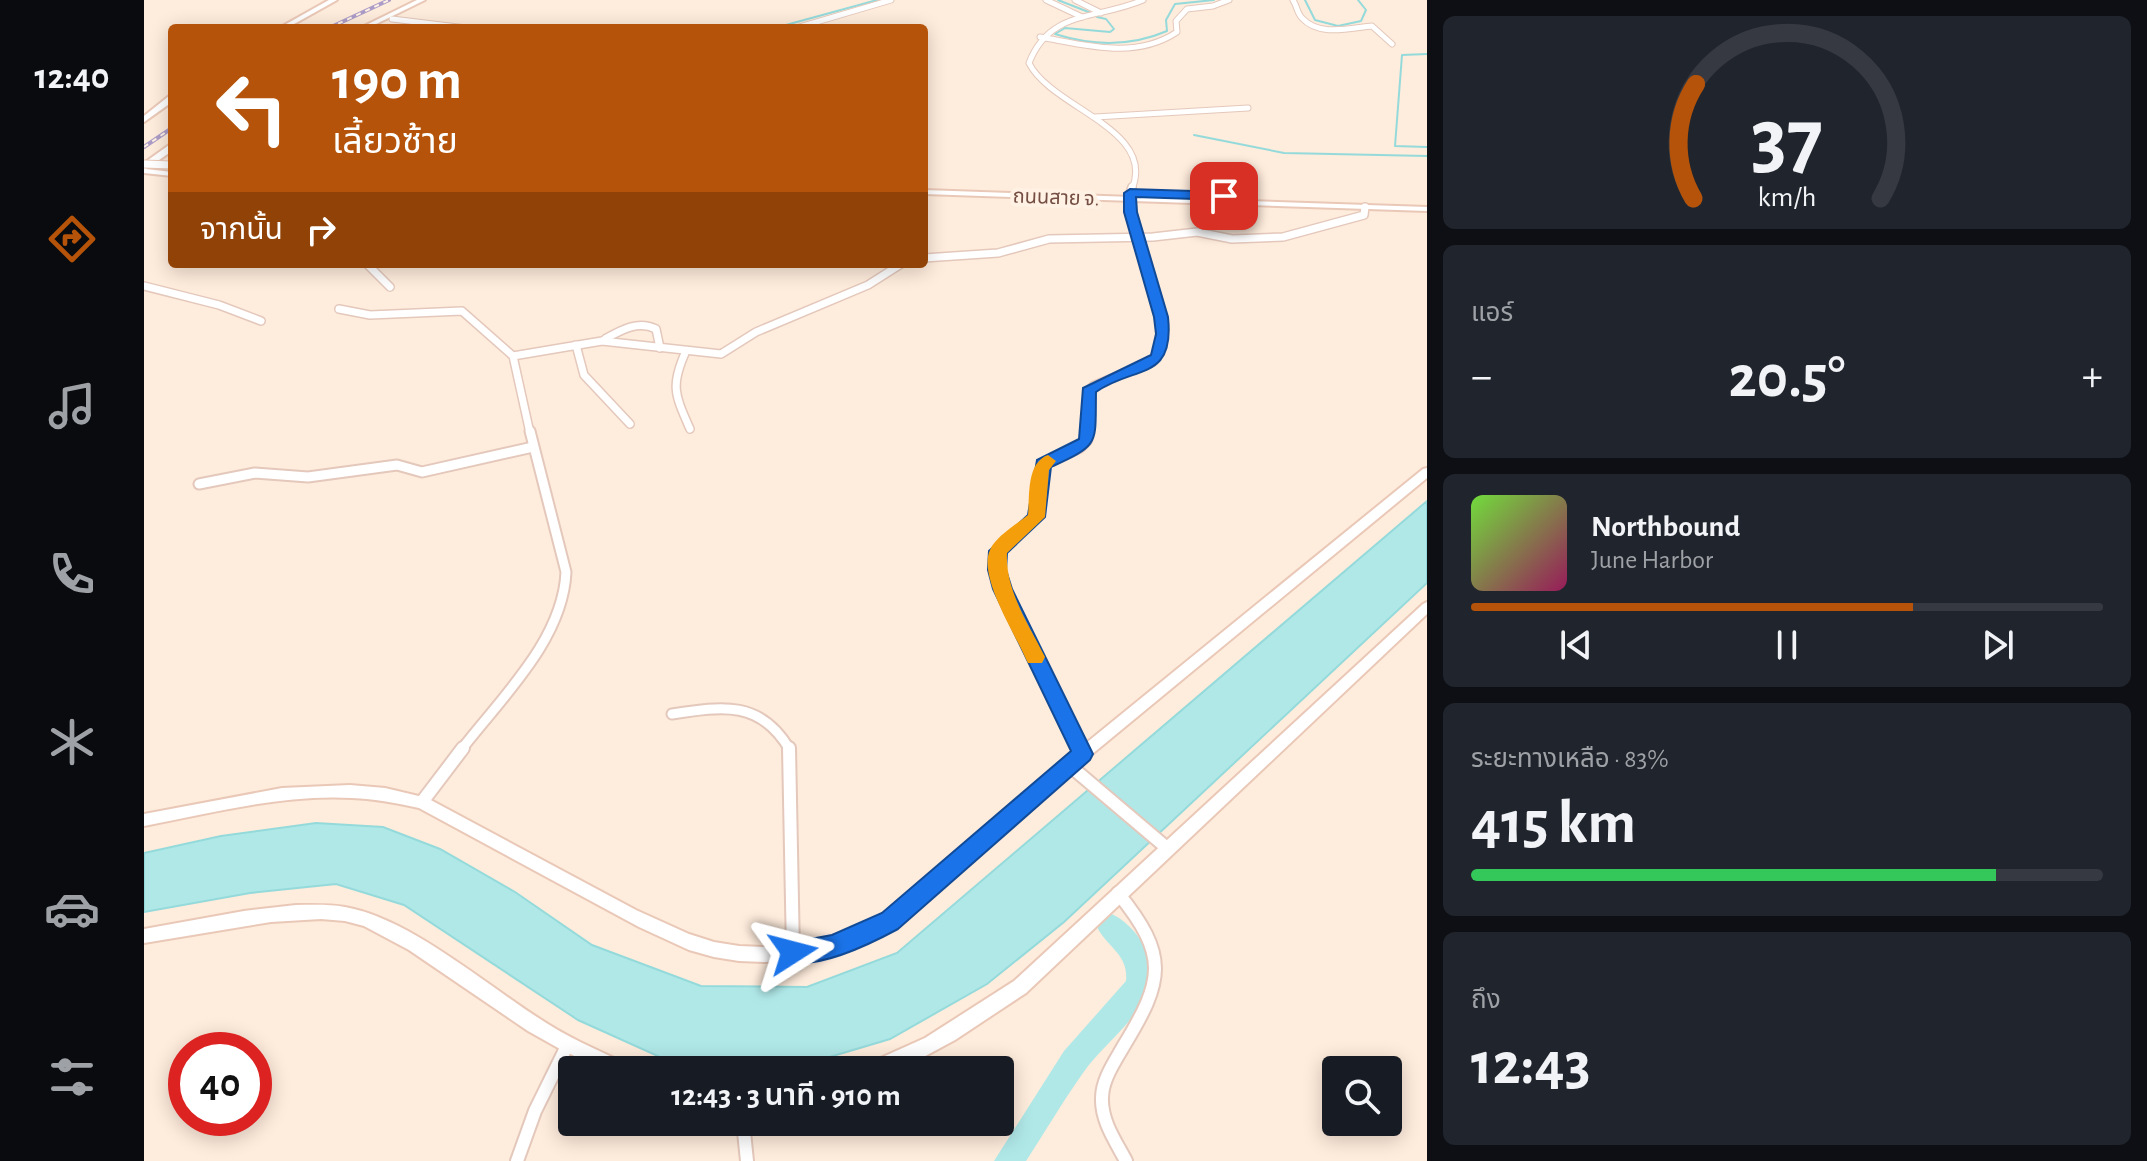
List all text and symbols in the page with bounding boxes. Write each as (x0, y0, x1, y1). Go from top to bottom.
text: 190 m (332, 53, 462, 109)
icon: left (200, 56, 304, 160)
text: 12:40 (34, 59, 110, 95)
text: 37 (1751, 97, 1823, 181)
text: เลี้ยวซ้าย (332, 124, 458, 160)
pin (1190, 162, 1258, 230)
icon: arrive (1202, 174, 1246, 218)
text: km/h (1758, 183, 1816, 212)
street label: ถนนสาย จ. (1012, 186, 1100, 210)
icon: right (299, 208, 343, 252)
icon: directions (44, 211, 100, 267)
text: จากนั้น (200, 215, 283, 245)
text: แอร์ (1471, 300, 1513, 326)
text: 20.5° (1729, 348, 1845, 408)
text: − (1471, 355, 1492, 399)
text: + (2082, 355, 2103, 399)
icon: music (44, 378, 100, 434)
text: Northbound (1591, 512, 1740, 542)
icon: phone (44, 546, 100, 602)
text: June Harbor (1591, 547, 1713, 573)
icon: previous (1554, 623, 1598, 667)
icon: pause (1765, 623, 1809, 667)
icon: next (1976, 623, 2020, 667)
icon: climate (44, 714, 100, 770)
text: ระยะทางเหลือ · 83% (1471, 746, 1669, 772)
text: 415 km (1471, 794, 1636, 854)
icon: car (44, 881, 100, 937)
position arrow (751, 910, 835, 994)
text: ถึง (1471, 987, 1501, 1013)
speed limit sign: 40 (168, 1032, 272, 1136)
text: 12:43 (1471, 1035, 1591, 1095)
icon: filters (44, 1049, 100, 1105)
map controls (1322, 1056, 1402, 1136)
button: search (1322, 1056, 1402, 1136)
text: 12:43 · 3 นาที · 910 m (671, 1081, 901, 1111)

